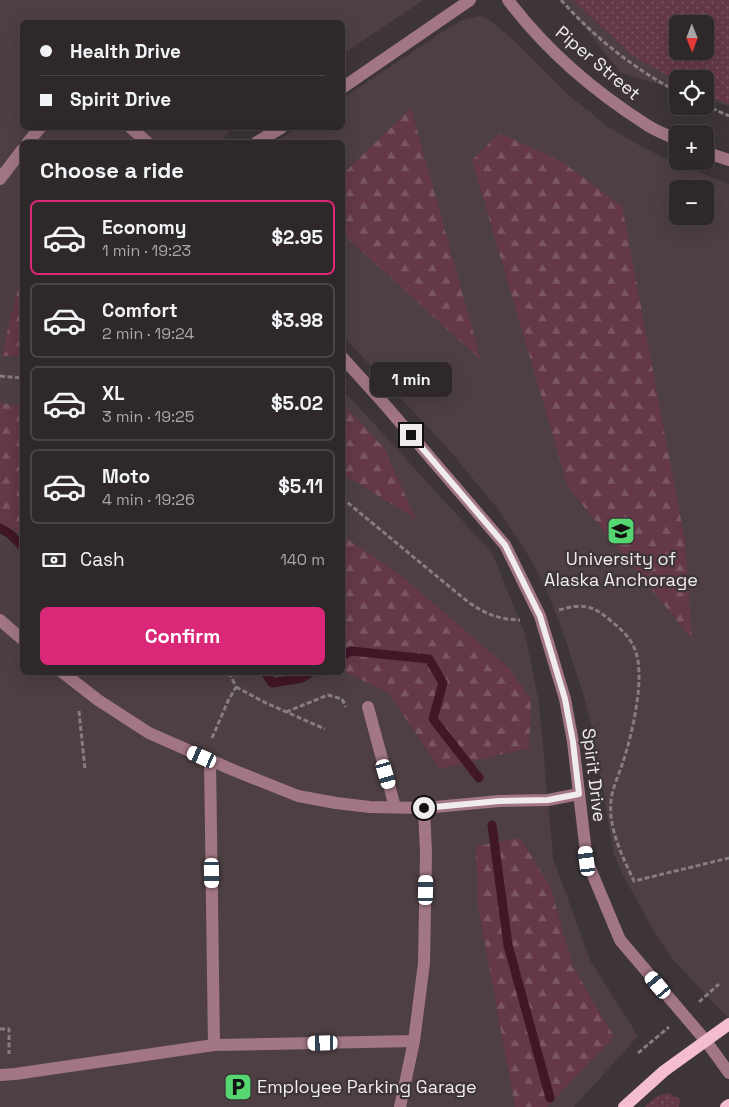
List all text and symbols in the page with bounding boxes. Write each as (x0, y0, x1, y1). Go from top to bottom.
north arrow (669, 15, 714, 60)
map controls (669, 15, 714, 225)
street label: Piper Street (551, 20, 646, 105)
text: Health Drive (70, 39, 181, 64)
button: locate (669, 70, 714, 115)
text: Spirit Drive (70, 87, 171, 112)
button: + (669, 125, 714, 170)
text: Choose a ride (40, 156, 184, 184)
button: − (669, 180, 714, 225)
icon: car (42, 215, 87, 260)
text: Economy (102, 215, 186, 240)
text: $2.95 (271, 225, 323, 250)
text: 1 min · 19:23 (102, 240, 191, 261)
icon: car (42, 298, 87, 343)
text: Comfort (102, 298, 178, 323)
text: $3.98 (271, 308, 323, 333)
text: 2 min · 19:24 (102, 323, 194, 344)
callout: 1 min (370, 362, 452, 398)
text: 1 min (391, 369, 431, 390)
icon: car (42, 381, 87, 426)
text: XL (102, 381, 125, 406)
text: $5.02 (271, 391, 323, 416)
text: 3 min · 19:25 (102, 406, 194, 427)
route end (400, 424, 422, 446)
icon: car (42, 464, 87, 509)
text: Moto (102, 464, 150, 489)
text: $5.11 (278, 474, 323, 499)
text: 4 min · 19:26 (102, 489, 195, 510)
school or university icon: University of Alaska Anchorage (606, 516, 636, 546)
icon: cash (40, 546, 68, 574)
text: Cash (80, 547, 125, 572)
place label: University of Alaska Anchorage (544, 547, 698, 591)
text: 140 m (280, 549, 325, 570)
button: Confirm (40, 607, 325, 665)
street label: Spirit Drive (577, 727, 612, 823)
car (185, 744, 218, 770)
car (374, 758, 397, 790)
route start (413, 797, 435, 819)
car (577, 845, 596, 877)
car (204, 858, 219, 888)
car (418, 875, 433, 905)
car (642, 969, 673, 1001)
car (307, 1035, 338, 1051)
parking icon: Employee Parking Garage (223, 1072, 253, 1102)
place label: Employee Parking Garage (257, 1075, 477, 1098)

